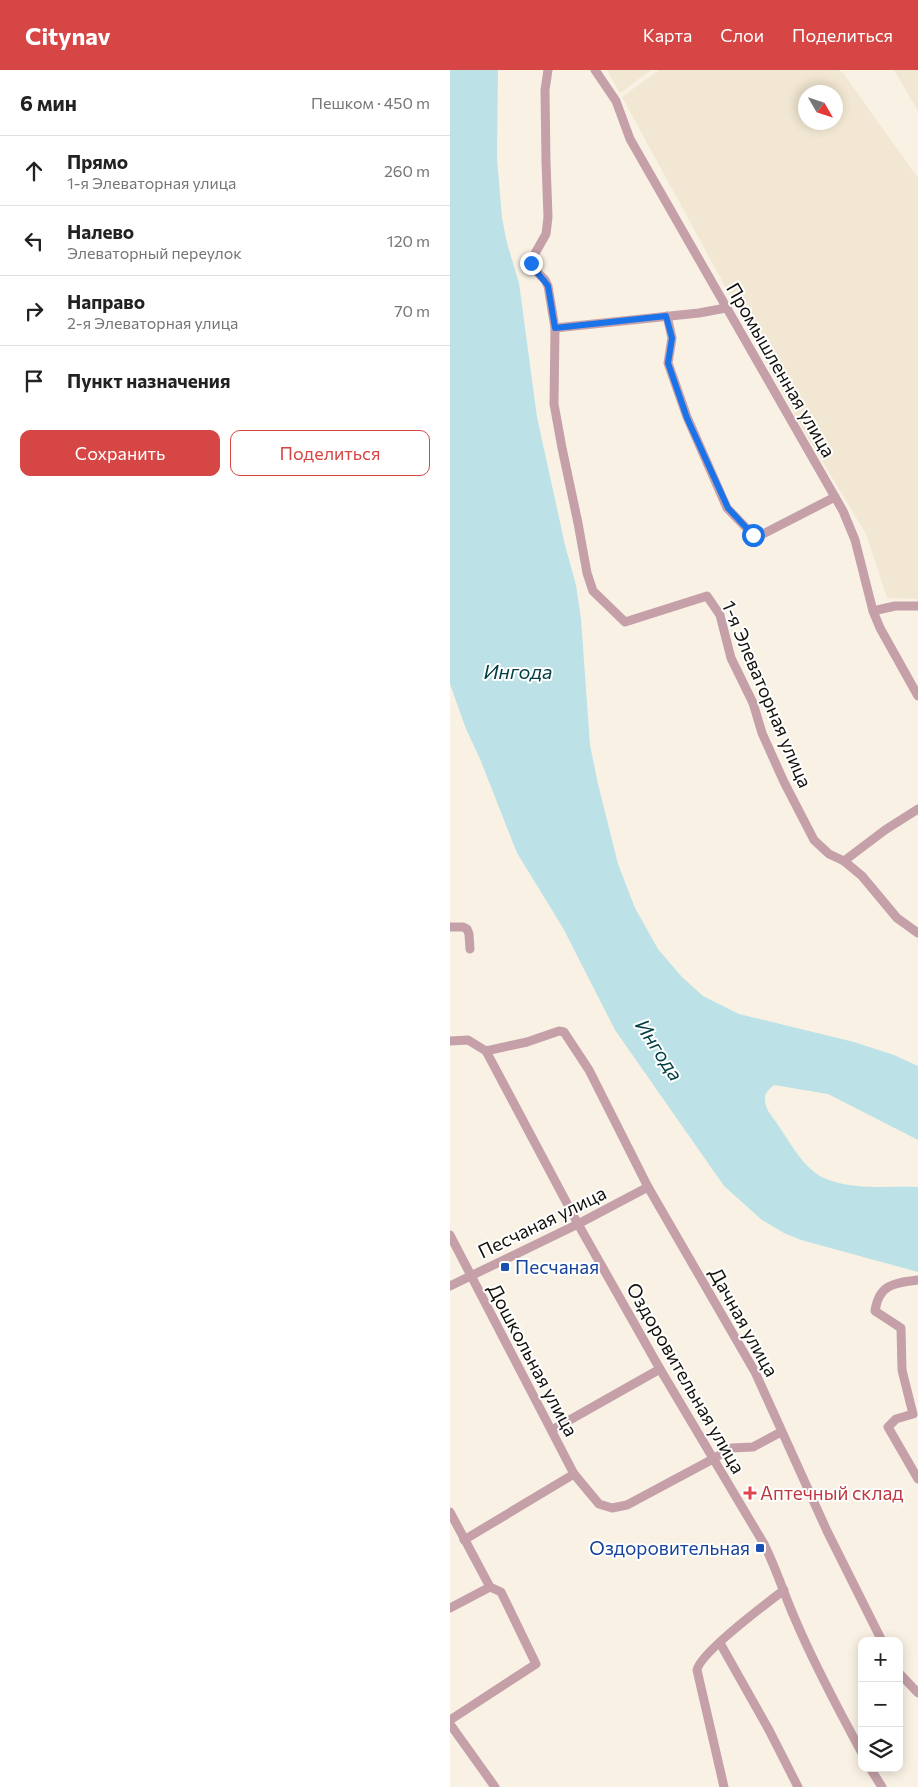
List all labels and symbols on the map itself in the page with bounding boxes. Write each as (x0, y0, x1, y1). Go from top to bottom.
north arrow (798, 85, 843, 130)
route end (520, 252, 543, 275)
street label: Промышленная улица (722, 278, 841, 461)
route start (742, 524, 765, 547)
street label: 1-я Элеваторная улица (718, 597, 817, 791)
water label: Ингода (484, 659, 552, 683)
water label: Ингода (631, 1014, 689, 1085)
street label: Песчаная улица (474, 1181, 610, 1263)
place label: Песчаная (515, 1255, 599, 1278)
marker: Песчаная (499, 1261, 511, 1273)
street label: Дачная улица (705, 1263, 784, 1380)
street label: Оздоровительная улица (622, 1278, 751, 1477)
street label: Дошкольная улица (483, 1279, 583, 1440)
place label: Аптечный склад (760, 1481, 903, 1504)
marker: Аптечный склад (744, 1487, 756, 1499)
place label: Оздоровительная (589, 1536, 750, 1559)
marker: Оздоровительная (754, 1542, 766, 1554)

